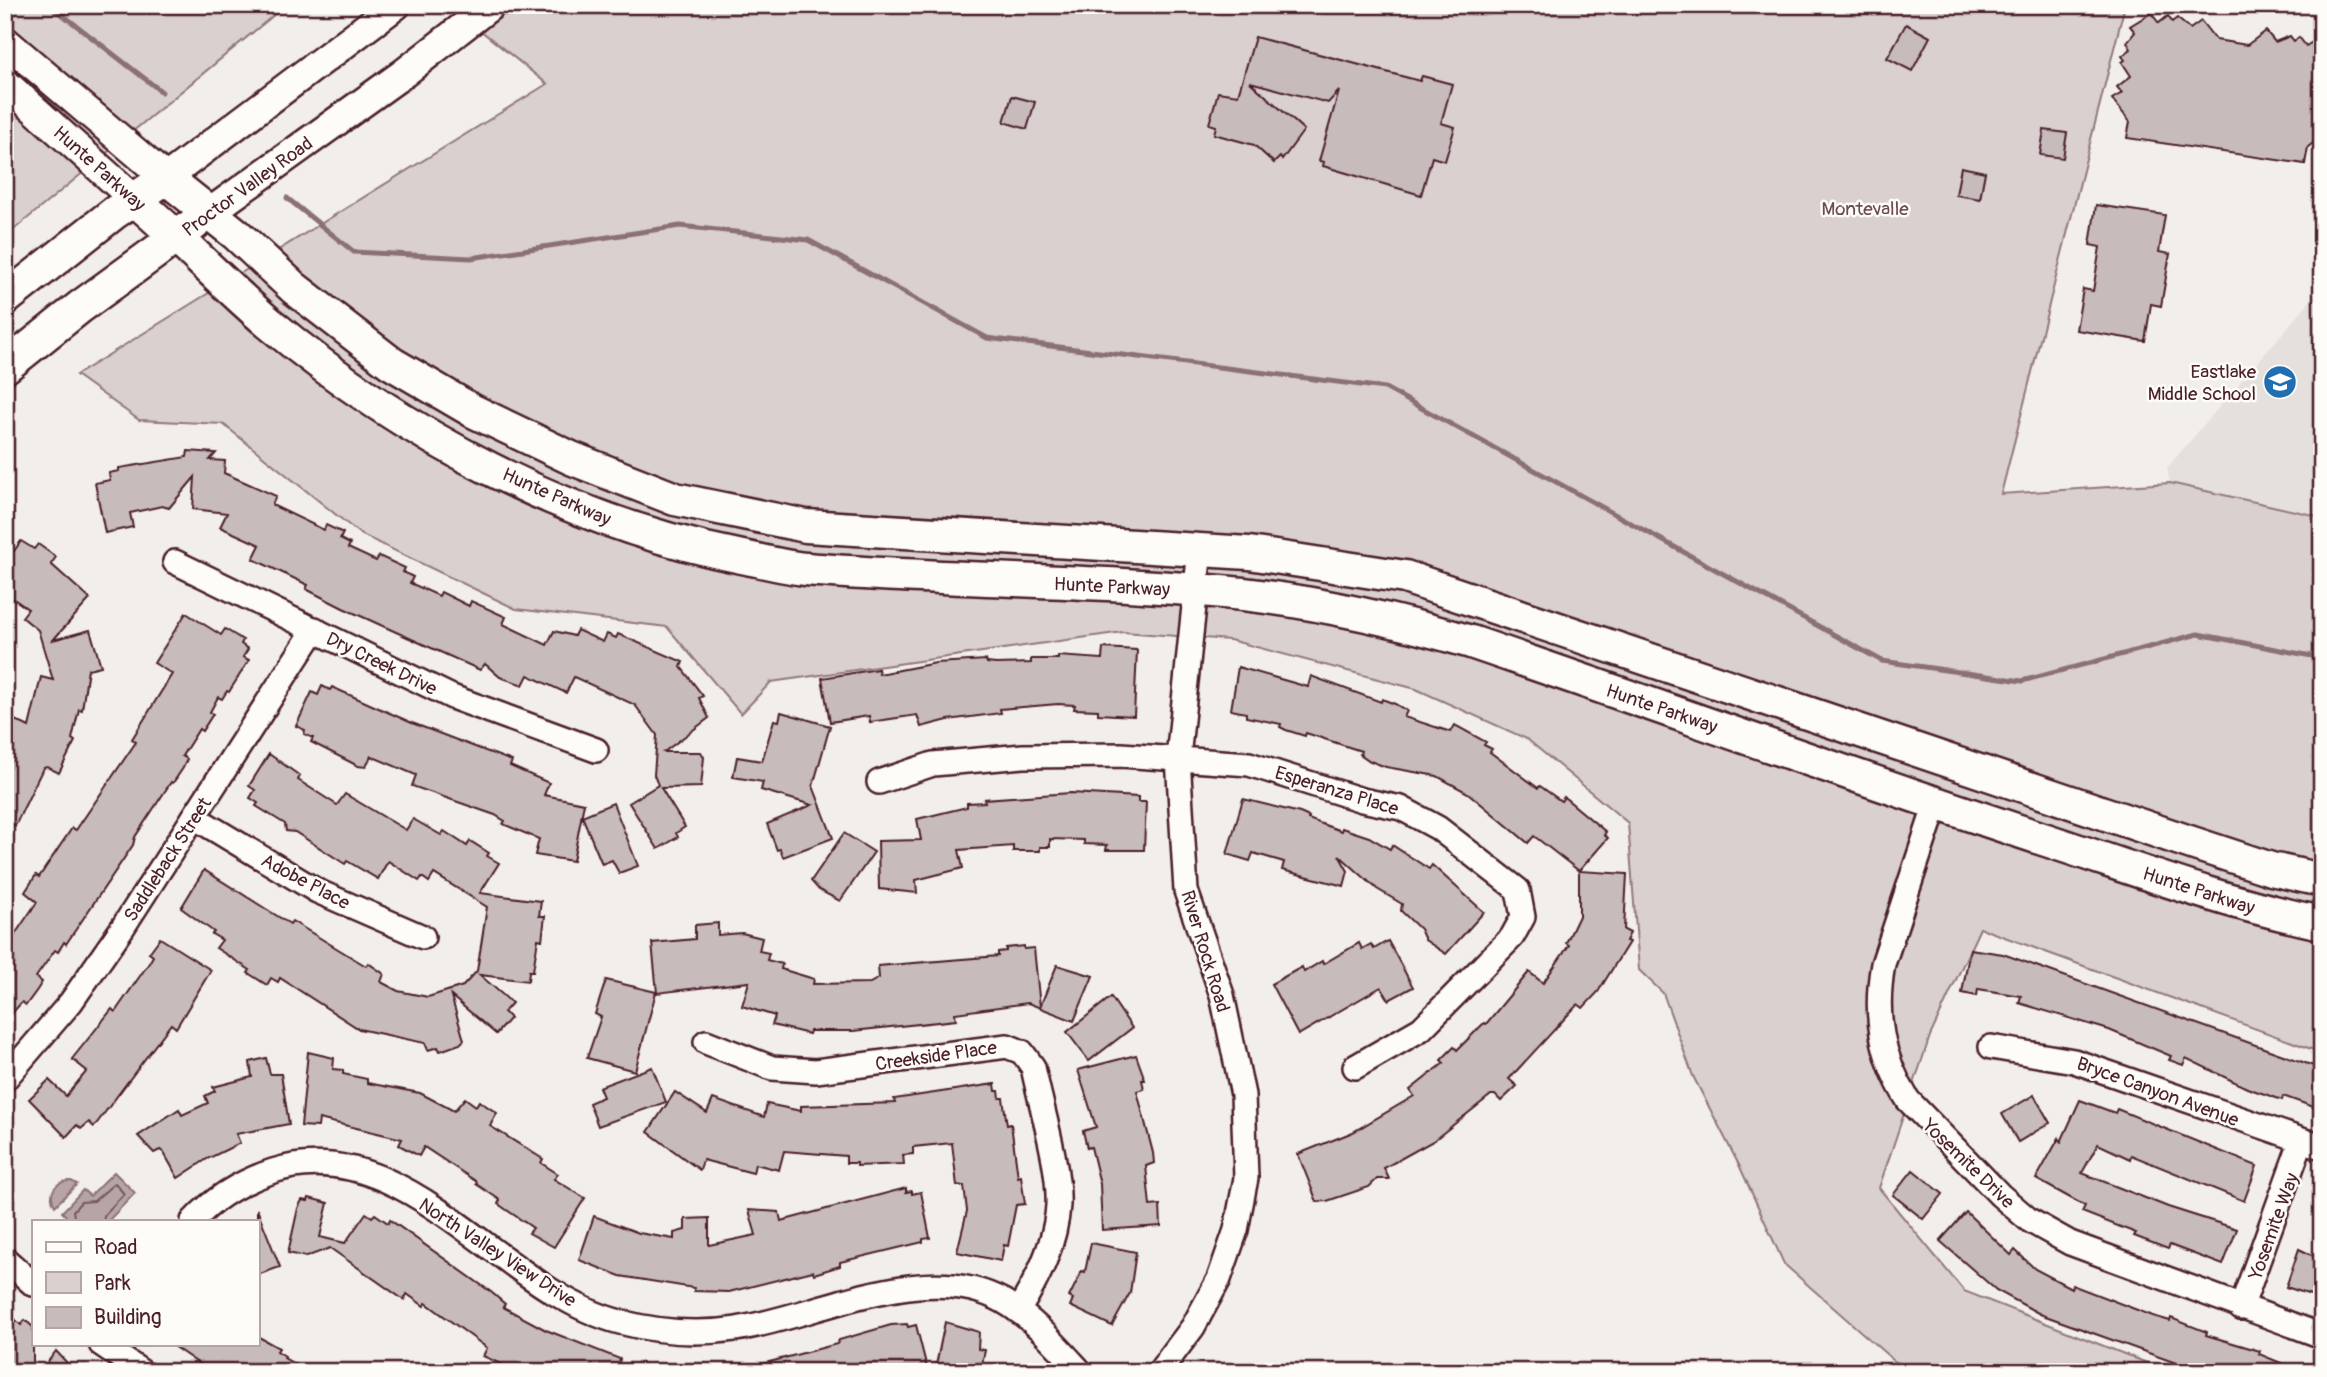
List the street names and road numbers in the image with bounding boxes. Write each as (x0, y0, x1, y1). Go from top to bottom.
street label: Hunte Parkway (48, 121, 151, 217)
street label: Proctor Valley Road (178, 131, 317, 242)
street label: Hunte Parkway (499, 462, 615, 532)
street label: Hunte Parkway (1053, 572, 1171, 602)
street label: Dry Creek Drive (322, 627, 441, 701)
street label: Hunte Parkway (1603, 679, 1721, 739)
street label: Esperanza Place (1272, 761, 1402, 821)
street label: Saddleback Street (119, 792, 217, 926)
street label: Adobe Place (257, 848, 355, 916)
street label: Hunte Parkway (2140, 862, 2258, 920)
street label: River Rock Road (1175, 888, 1235, 1015)
street label: Creekside Place (874, 1035, 999, 1076)
street label: Bryce Canyon Avenue (2073, 1051, 2242, 1133)
street label: Yosemite Drive (1916, 1113, 2020, 1214)
street label: Yosemite Way (2243, 1170, 2304, 1284)
street label: North Valley View Drive (414, 1193, 581, 1313)

